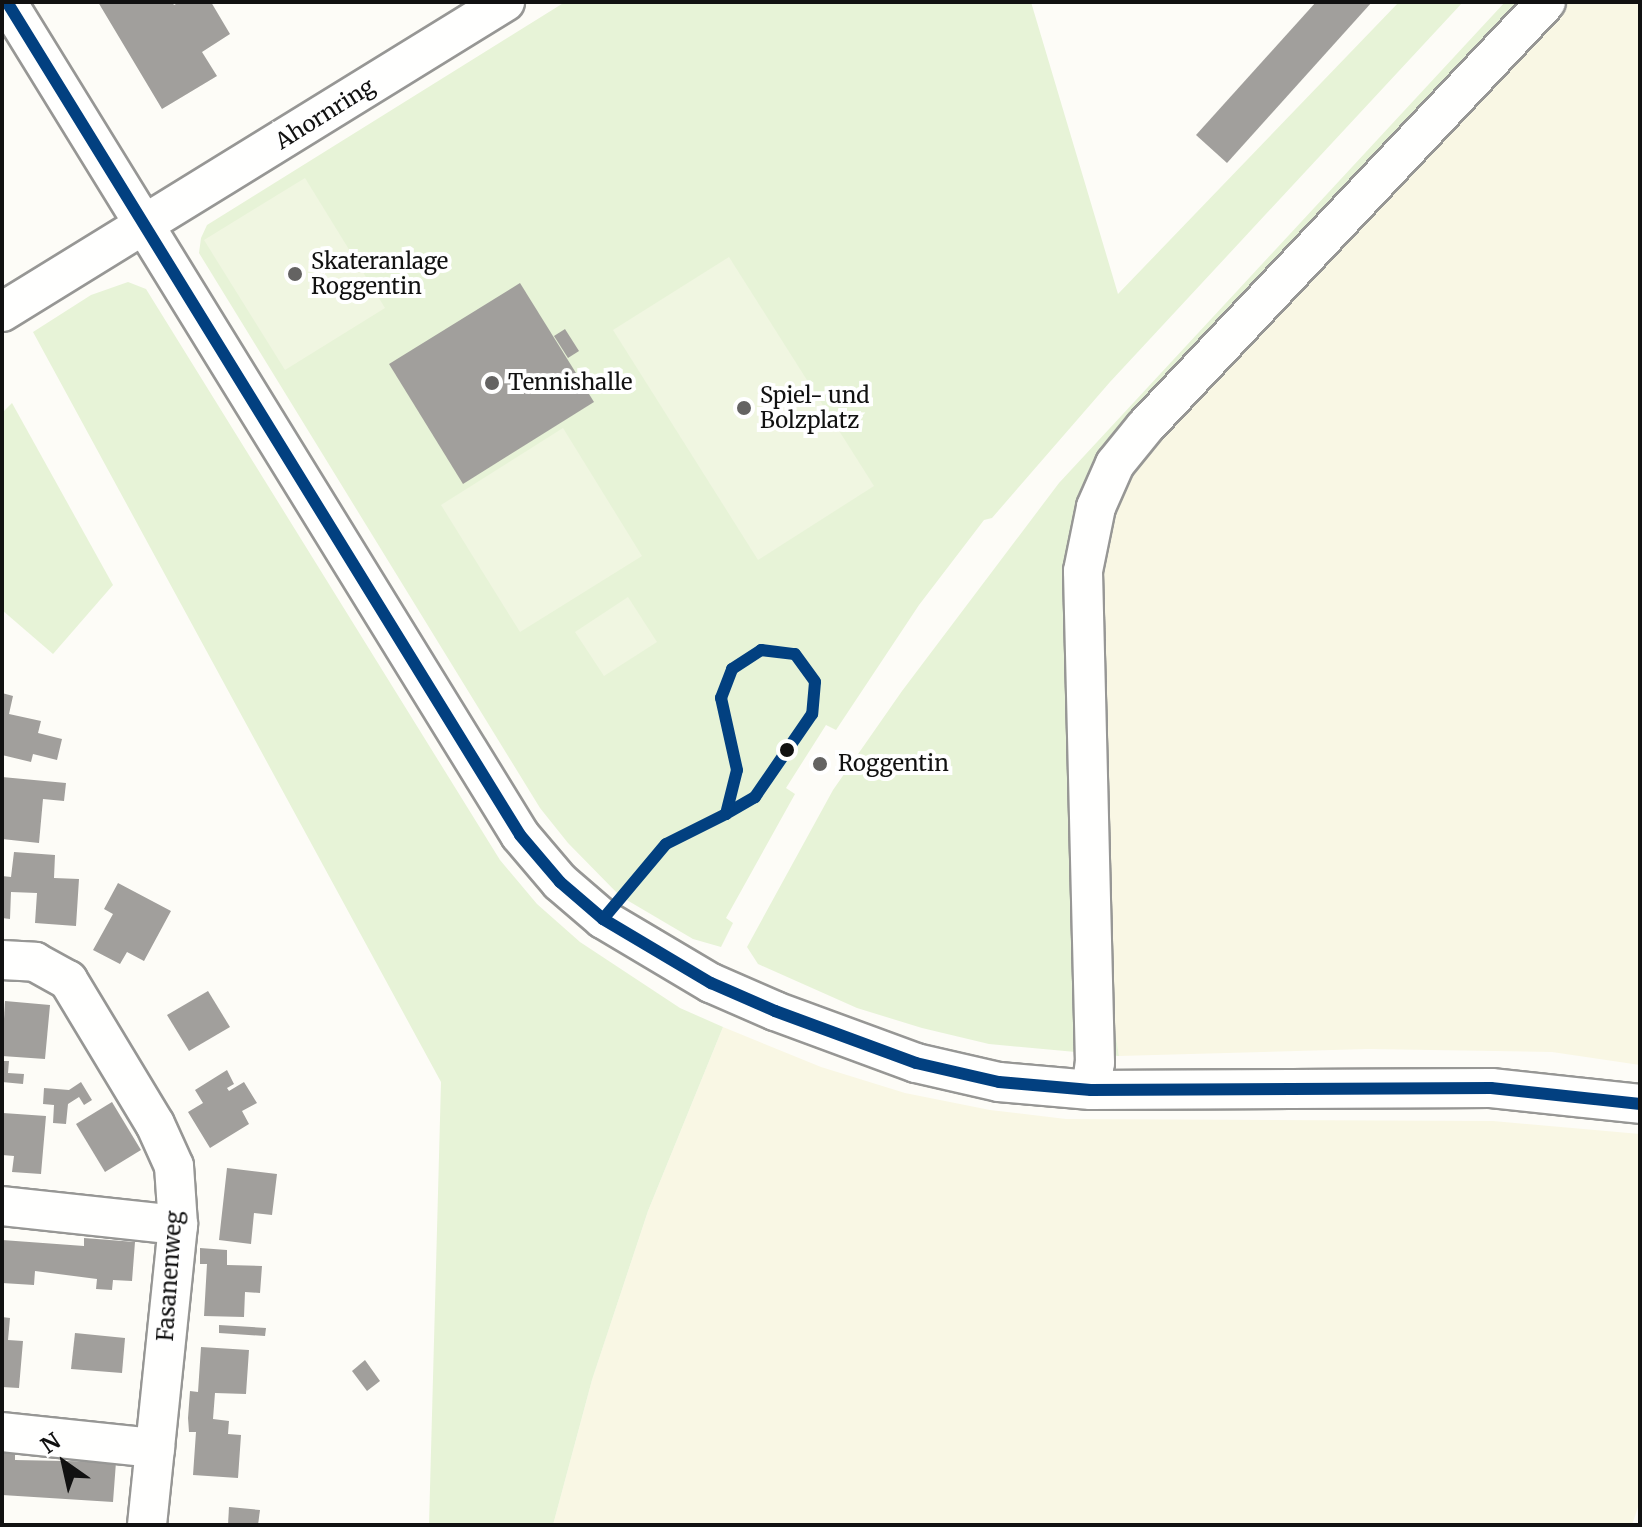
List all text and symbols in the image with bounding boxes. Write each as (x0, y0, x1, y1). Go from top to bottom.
street label: Ahornring (271, 73, 379, 155)
place label: Skateranlage Roggentin (311, 248, 448, 300)
marker: Skateranlage Roggentin (286, 265, 304, 283)
place label: Tennishalle (508, 370, 632, 396)
marker: Tennishalle (483, 374, 501, 392)
place label: Spiel- und Bolzplatz (760, 382, 870, 434)
marker: Spiel- und Bolzplatz (735, 399, 753, 417)
unlabelled marker (779, 742, 795, 758)
place label: Roggentin (838, 751, 949, 777)
marker: Roggentin (809, 753, 831, 775)
street label: Fasanenweg (152, 1210, 188, 1342)
north arrow (24, 1423, 104, 1503)
text: N (36, 1427, 66, 1460)

